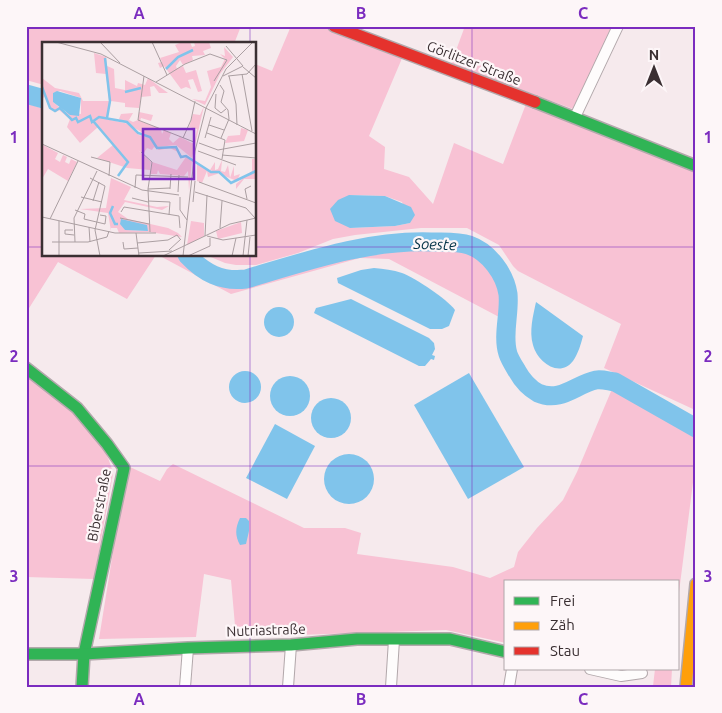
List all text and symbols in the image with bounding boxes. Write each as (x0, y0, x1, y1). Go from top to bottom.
text: A (133, 4, 145, 22)
text: B (356, 4, 366, 22)
text: C (578, 4, 588, 22)
street label: Görlitzer Straße (425, 38, 523, 88)
inset map (42, 42, 256, 256)
north arrow (630, 42, 680, 92)
text: N (649, 47, 659, 63)
text: 1 (9, 128, 19, 146)
text: 1 (703, 128, 713, 146)
water label: Soeste (412, 235, 457, 253)
text: 2 (9, 347, 19, 365)
text: 2 (703, 347, 713, 365)
street label: Biberstraße (84, 467, 114, 543)
text: 3 (9, 567, 19, 585)
text: 3 (703, 567, 713, 585)
legend (504, 580, 680, 670)
text: Frei (550, 592, 575, 609)
text: Zäh (550, 616, 575, 633)
street label: Nutriastraße (226, 621, 306, 639)
text: Stau (550, 642, 580, 659)
text: A (133, 690, 145, 708)
text: B (356, 690, 366, 708)
text: C (578, 690, 588, 708)

